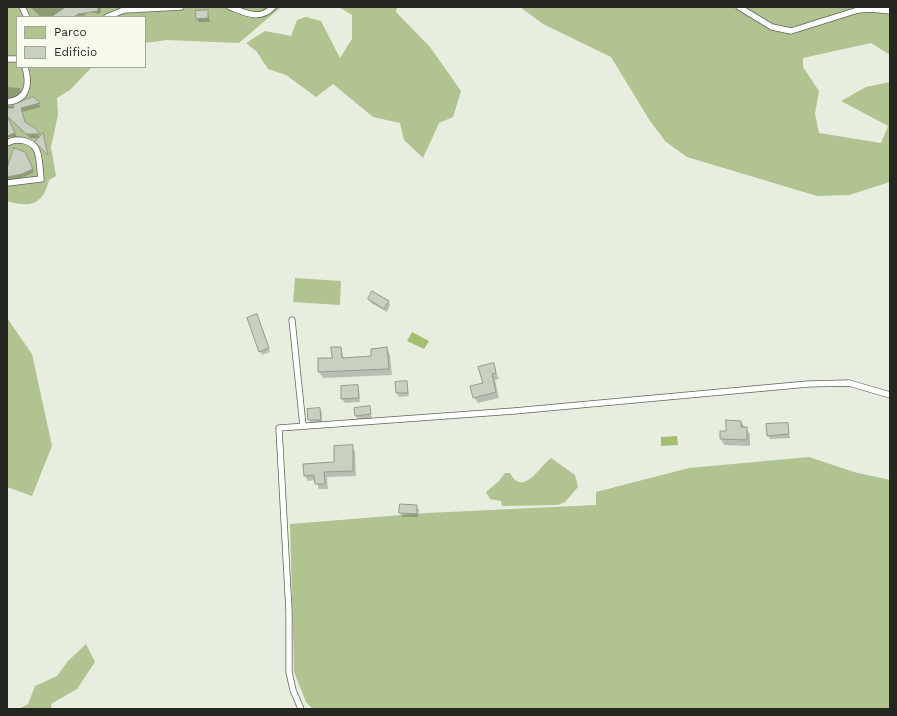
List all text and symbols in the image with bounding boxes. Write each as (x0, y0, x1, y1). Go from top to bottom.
legend (16, 16, 146, 68)
text: Parco (54, 25, 87, 39)
text: Edificio (54, 45, 97, 59)

